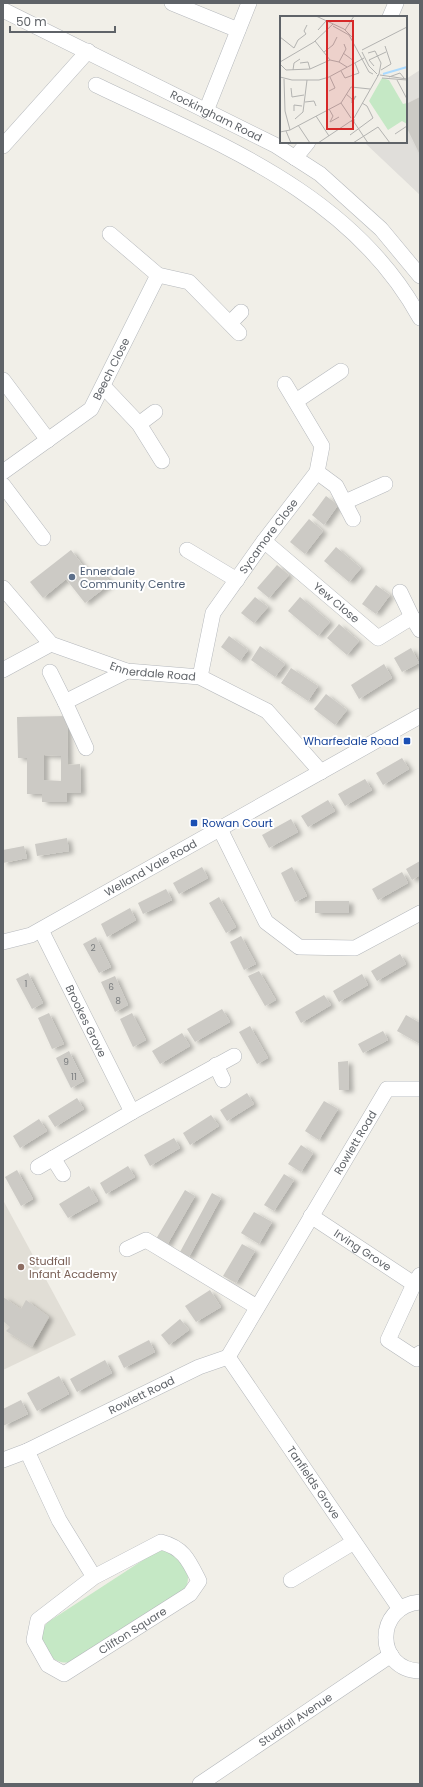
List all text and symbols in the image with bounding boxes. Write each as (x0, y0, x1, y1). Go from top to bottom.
scale bar (10, 8, 115, 34)
text: 50 m (16, 13, 47, 30)
inset map (280, 16, 407, 143)
street label: Rockingham Road (168, 86, 265, 145)
street label: Beech Close (89, 335, 133, 403)
street label: Sycamore Close (235, 495, 302, 577)
place label: Ennerdale Community Centre (80, 563, 186, 592)
marker: Ennerdale Community Centre (67, 572, 77, 582)
street label: Yew Close (310, 578, 363, 627)
street label: Ennerdale Road (108, 658, 196, 685)
place label: Wharfedale Road (303, 733, 399, 749)
marker: Wharfedale Road (402, 736, 412, 746)
place label: Rowan Court (202, 815, 273, 831)
marker: Rowan Court (189, 818, 199, 828)
street label: Welland Vale Road (101, 835, 200, 900)
house number: 2 (90, 942, 96, 954)
house number: 1 (25, 978, 28, 990)
house number: 6 (108, 981, 114, 993)
street label: Brookes Grove (62, 982, 111, 1060)
house number: 8 (115, 995, 121, 1007)
house number: 9 (63, 1056, 69, 1068)
house number: 11 (71, 1071, 77, 1083)
street label: Rowlett Road (330, 1108, 380, 1178)
street label: Irving Grove (331, 1225, 395, 1275)
place label: Studfall Infant Academy (29, 1253, 118, 1282)
marker: Studfall Infant Academy (16, 1262, 26, 1272)
street label: Rowlett Road (106, 1372, 177, 1418)
street label: Tanfields Grove (283, 1443, 344, 1522)
street label: Clifton Square (95, 1603, 170, 1658)
street label: Studfall Avenue (255, 1689, 335, 1750)

